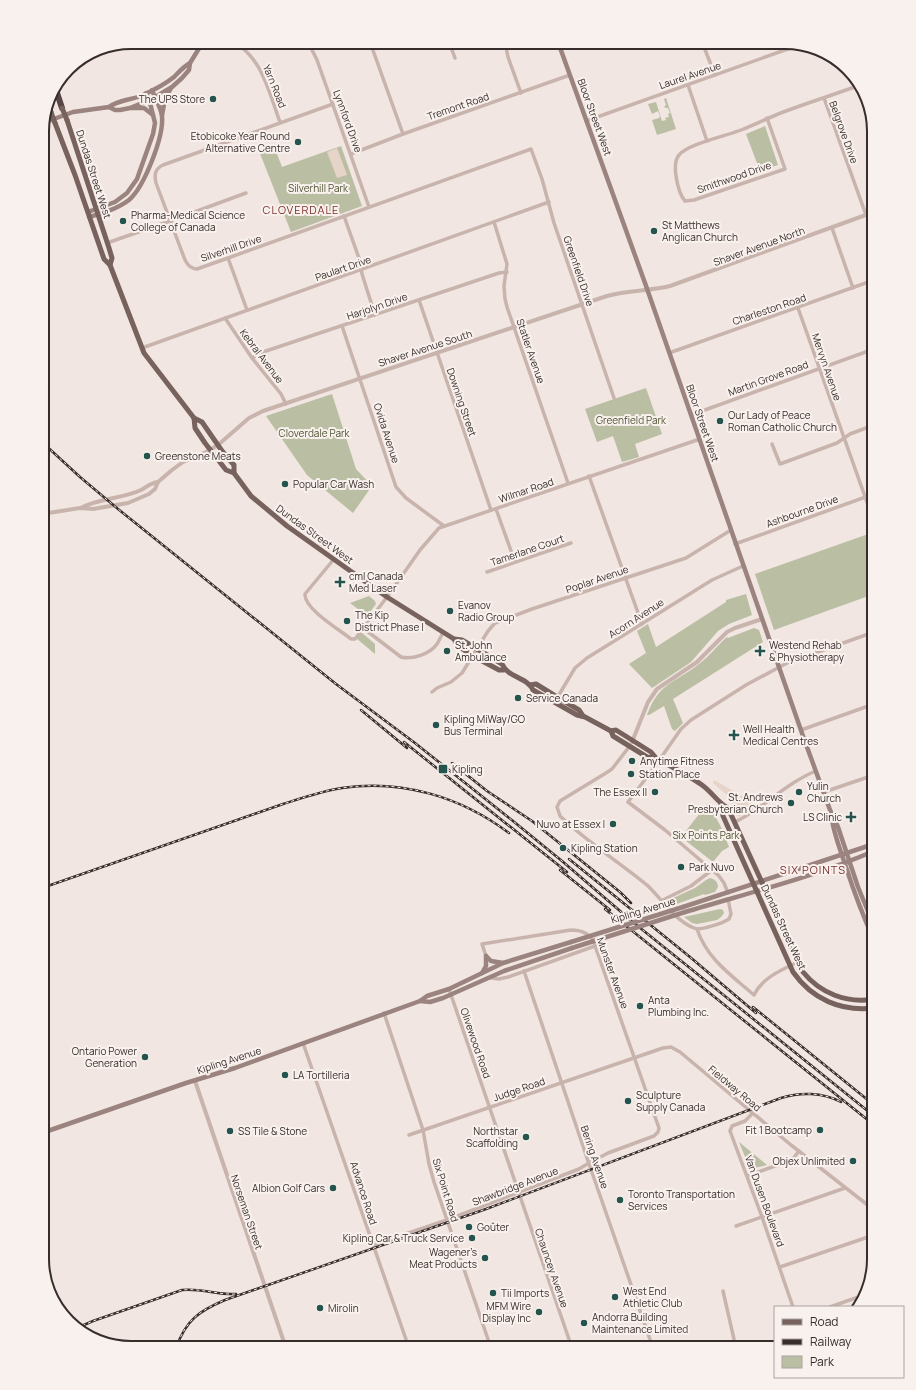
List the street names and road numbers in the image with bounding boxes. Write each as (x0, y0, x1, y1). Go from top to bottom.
street label: Laurel Avenue (657, 58, 723, 92)
street label: Yarn Road (260, 62, 290, 110)
street label: Bloor Street West (575, 76, 615, 158)
street label: Lynnford Drive (330, 88, 366, 154)
street label: Tremont Road (425, 89, 491, 123)
street label: Belgrove Drive (826, 99, 862, 165)
street label: Dundas Street West (73, 128, 115, 220)
street label: Smithwood Drive (695, 158, 773, 196)
street label: Shaver Avenue North (711, 223, 807, 269)
street label: Silverhill Drive (199, 231, 263, 265)
street label: Greenfield Drive (560, 234, 598, 308)
street label: Paulart Drive (313, 252, 373, 284)
street label: Harjolyn Drive (345, 289, 409, 323)
street label: Charleston Road (730, 290, 808, 328)
street label: Statler Avenue (513, 317, 549, 385)
street label: Kebral Avenue (237, 326, 287, 386)
street label: Shaver Avenue South (376, 326, 474, 370)
street label: Mervyn Avenue (809, 331, 845, 403)
street label: Martin Grove Road (726, 357, 810, 399)
street label: Downing Street (444, 366, 480, 438)
street label: Bloor Street West (683, 382, 723, 464)
street label: Ovida Avenue (371, 401, 403, 465)
street label: Wilmar Road (497, 474, 555, 506)
street label: Ashbourne Drive (764, 491, 840, 531)
street label: Dundas Street West (273, 501, 357, 567)
street label: Tamerlane Court (488, 531, 566, 569)
street label: Poplar Avenue (564, 562, 630, 596)
street label: Acorn Avenue (606, 595, 667, 641)
street label: Dundas Street West (758, 882, 810, 972)
street label: Kipling Avenue (609, 893, 677, 926)
street label: Munster Avenue (594, 935, 632, 1011)
street label: Olivewood Road (457, 1006, 495, 1080)
street label: Kipling Avenue (195, 1043, 263, 1077)
street label: Fieldway Road (706, 1062, 764, 1114)
street label: Judge Road (491, 1074, 547, 1104)
street label: Bering Avenue (578, 1124, 612, 1191)
street label: Van Dusen Boulevard (742, 1153, 788, 1249)
street label: Six Point Road (430, 1157, 462, 1224)
street label: Advance Road (347, 1160, 381, 1226)
street label: Shawbridge Avenue (470, 1163, 560, 1209)
street label: Norseman Street (228, 1173, 266, 1251)
street label: Chauncey Avenue (532, 1226, 572, 1310)

